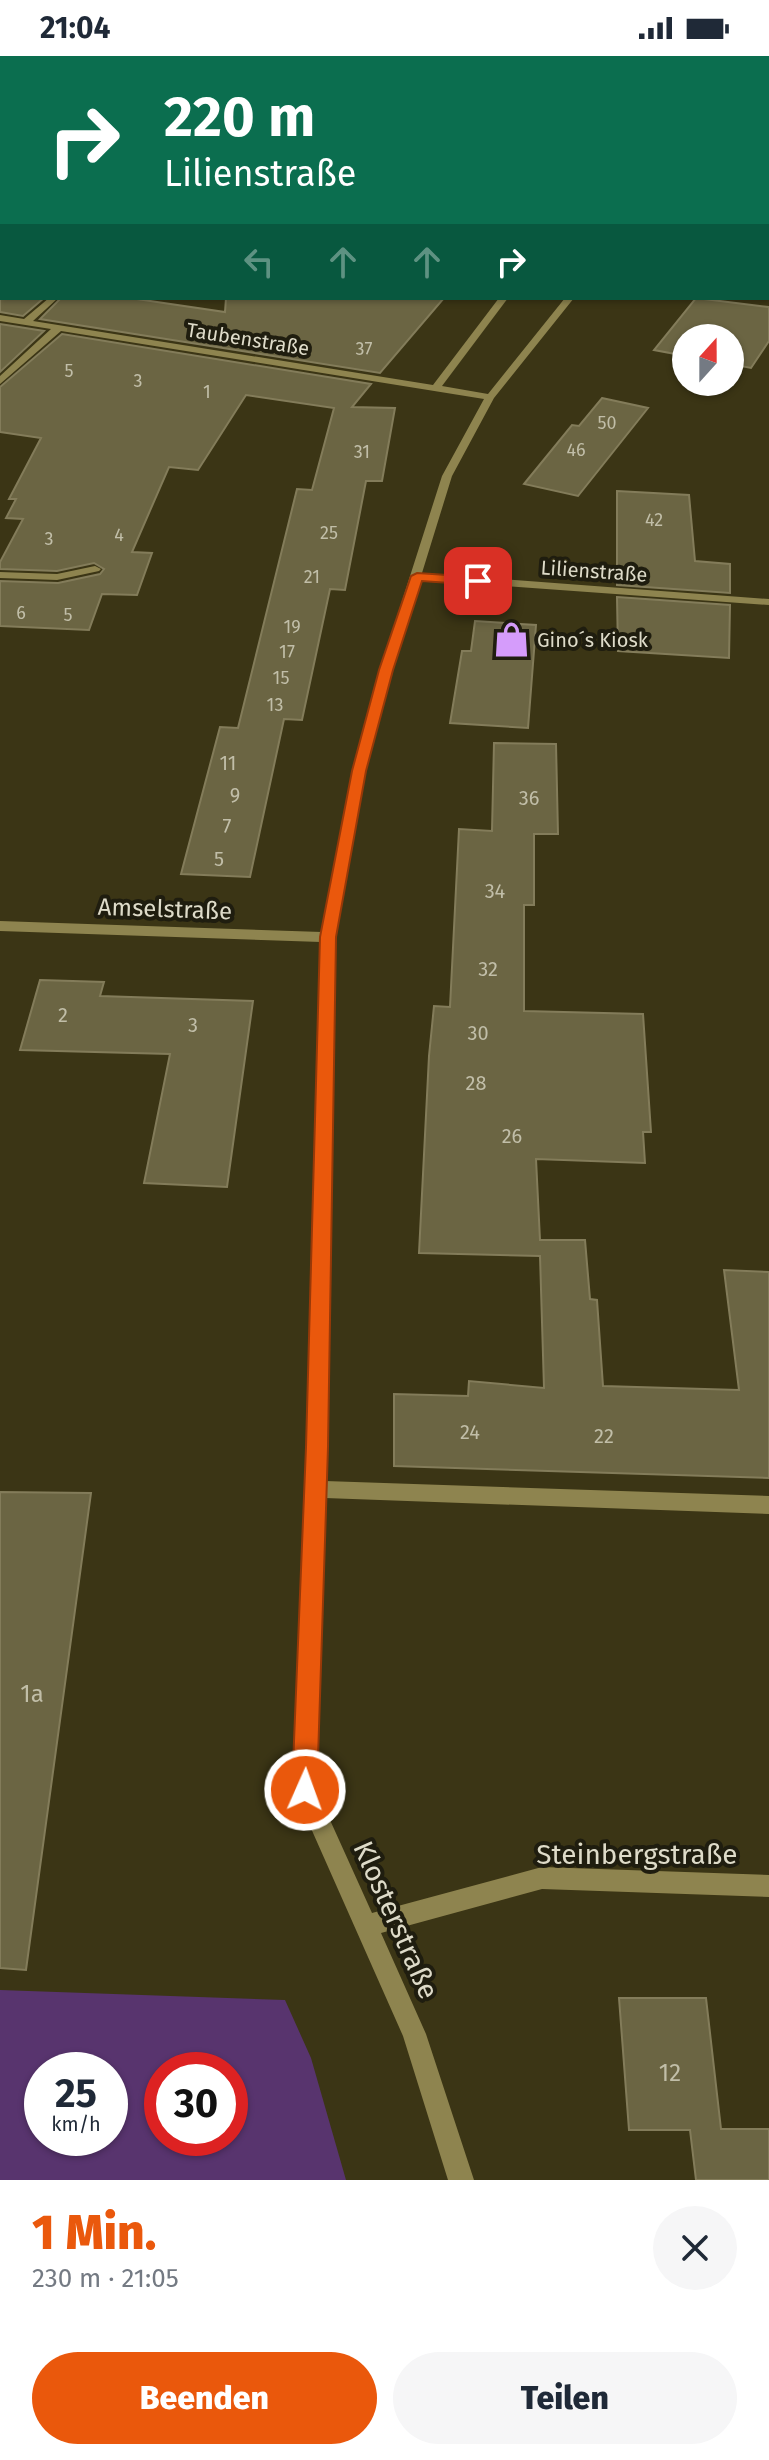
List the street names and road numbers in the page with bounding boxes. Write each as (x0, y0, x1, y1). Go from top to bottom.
street label: Taubenstraße (185, 317, 311, 361)
street label: Lilienstraße (540, 555, 648, 587)
street label: Amselstraße (97, 893, 233, 925)
street label: Klosterstraße (346, 1836, 446, 2004)
street label: Steinbergstraße (536, 1838, 738, 1871)

